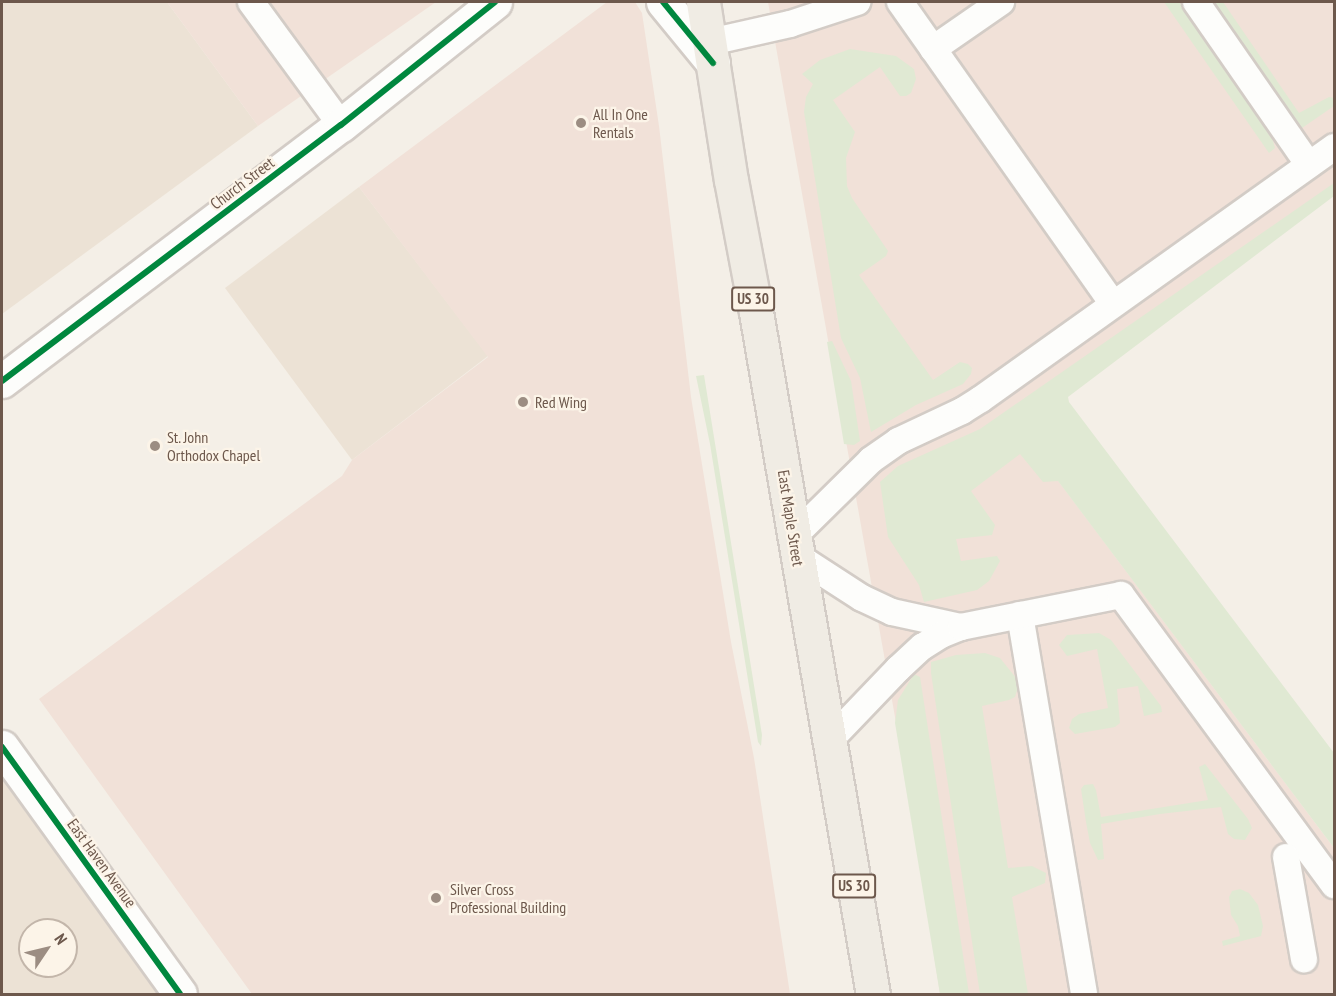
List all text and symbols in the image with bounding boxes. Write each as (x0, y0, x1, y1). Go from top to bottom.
place label: All In One Rentals (593, 104, 648, 142)
marker: All In One Rentals (574, 116, 588, 130)
street label: Church Street (206, 153, 278, 213)
road number: US 30 (730, 287, 776, 311)
place label: Red Wing (535, 392, 587, 412)
marker: Red Wing (516, 395, 530, 409)
place label: St. John Orthodox Chapel (167, 427, 260, 465)
marker: St. John Orthodox Chapel (148, 439, 162, 453)
street label: East Maple Street (774, 469, 808, 567)
street label: East Haven Avenue (63, 815, 141, 911)
road number: US 30 (832, 874, 876, 898)
place label: Silver Cross Professional Building (450, 879, 566, 917)
marker: Silver Cross Professional Building (427, 889, 445, 907)
north arrow (18, 918, 78, 978)
text: N (50, 930, 72, 948)

